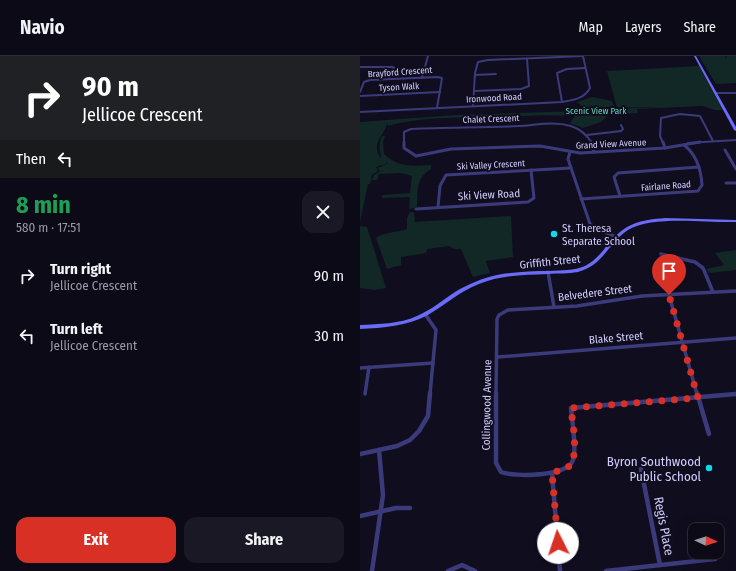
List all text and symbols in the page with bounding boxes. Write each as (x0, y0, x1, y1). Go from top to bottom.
text: Navio (20, 16, 65, 39)
text: Map (579, 19, 603, 36)
text: Layers (625, 19, 661, 36)
text: Share (683, 19, 716, 36)
street label: Brayford Crescent (367, 65, 433, 79)
text: 90 m (82, 70, 139, 103)
icon: right (16, 72, 68, 124)
street label: Tyson Walk (378, 81, 420, 93)
street label: Ironwood Road (466, 92, 522, 104)
text: Jellicoe Crescent (82, 104, 203, 126)
park label: Scenic View Park (566, 106, 627, 116)
street label: Chalet Crescent (462, 113, 520, 125)
street label: Grand View Avenue (576, 137, 647, 151)
icon: left (54, 148, 76, 170)
text: Then (16, 150, 46, 168)
street label: Ski Valley Crescent (457, 158, 525, 172)
street label: Fairlane Road (641, 179, 691, 193)
street label: Ski View Road (458, 187, 520, 203)
text: 8 min (16, 191, 71, 219)
button: close (302, 191, 344, 233)
text: 580 m · 17:51 (16, 220, 81, 235)
place label: St. Theresa Separate School (562, 222, 635, 248)
marker: St. Theresa Separate School (549, 229, 559, 239)
street label: Griffith Street (519, 252, 581, 272)
pin (652, 254, 686, 295)
text: Turn right (50, 260, 111, 278)
icon: arrive (658, 260, 680, 282)
icon: right (16, 265, 38, 287)
text: 90 m (314, 267, 344, 285)
text: Jellicoe Crescent (50, 278, 137, 293)
street label: Belvedere Street (557, 282, 633, 304)
text: Turn left (50, 320, 103, 338)
icon: left (16, 325, 38, 347)
text: 30 m (314, 327, 344, 345)
street label: Blake Street (588, 329, 644, 347)
text: Jellicoe Crescent (50, 338, 137, 353)
street label: Collingwood Avenue (480, 359, 494, 451)
place label: Byron Southwood Public School (607, 454, 702, 484)
marker: Byron Southwood Public School (704, 463, 714, 473)
street label: Regis Place (651, 495, 677, 557)
button: Exit (16, 517, 176, 563)
button: Share (184, 517, 344, 563)
position arrow (537, 522, 579, 564)
north arrow (688, 523, 724, 559)
map controls (688, 523, 724, 559)

